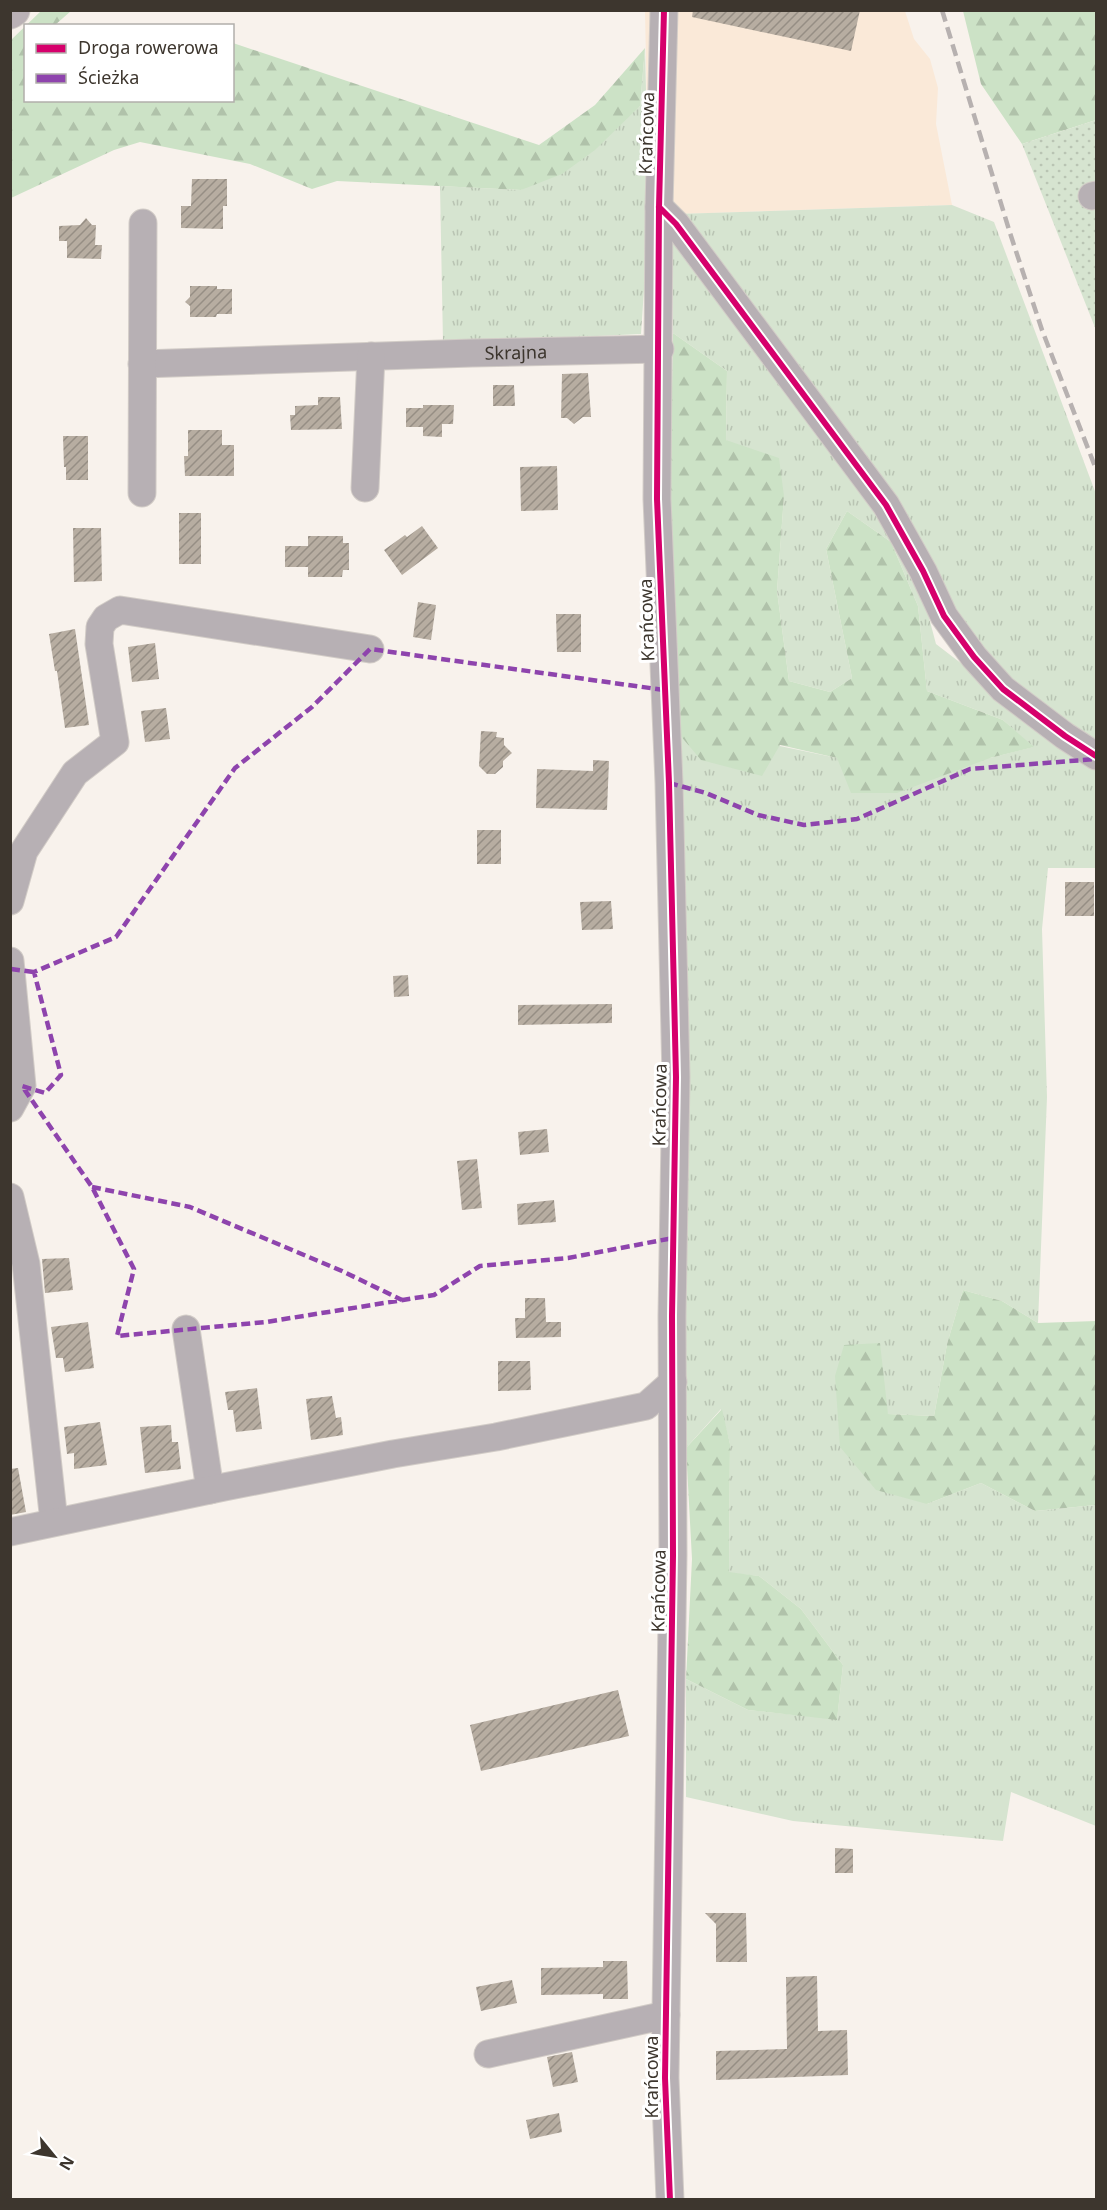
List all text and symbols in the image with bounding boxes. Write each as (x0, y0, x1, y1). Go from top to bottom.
legend (24, 24, 234, 102)
text: Droga rowerowa (78, 35, 219, 59)
text: Ścieżka (78, 65, 139, 89)
street label: Krańcowa (633, 91, 659, 175)
street label: Skrajna (484, 339, 547, 365)
street label: Krańcowa (633, 578, 659, 662)
street label: Krańcowa (646, 1063, 672, 1147)
street label: Krańcowa (645, 1549, 671, 1633)
street label: Krańcowa (639, 2036, 663, 2118)
north arrow (24, 2126, 84, 2186)
text: N (54, 2152, 80, 2175)

